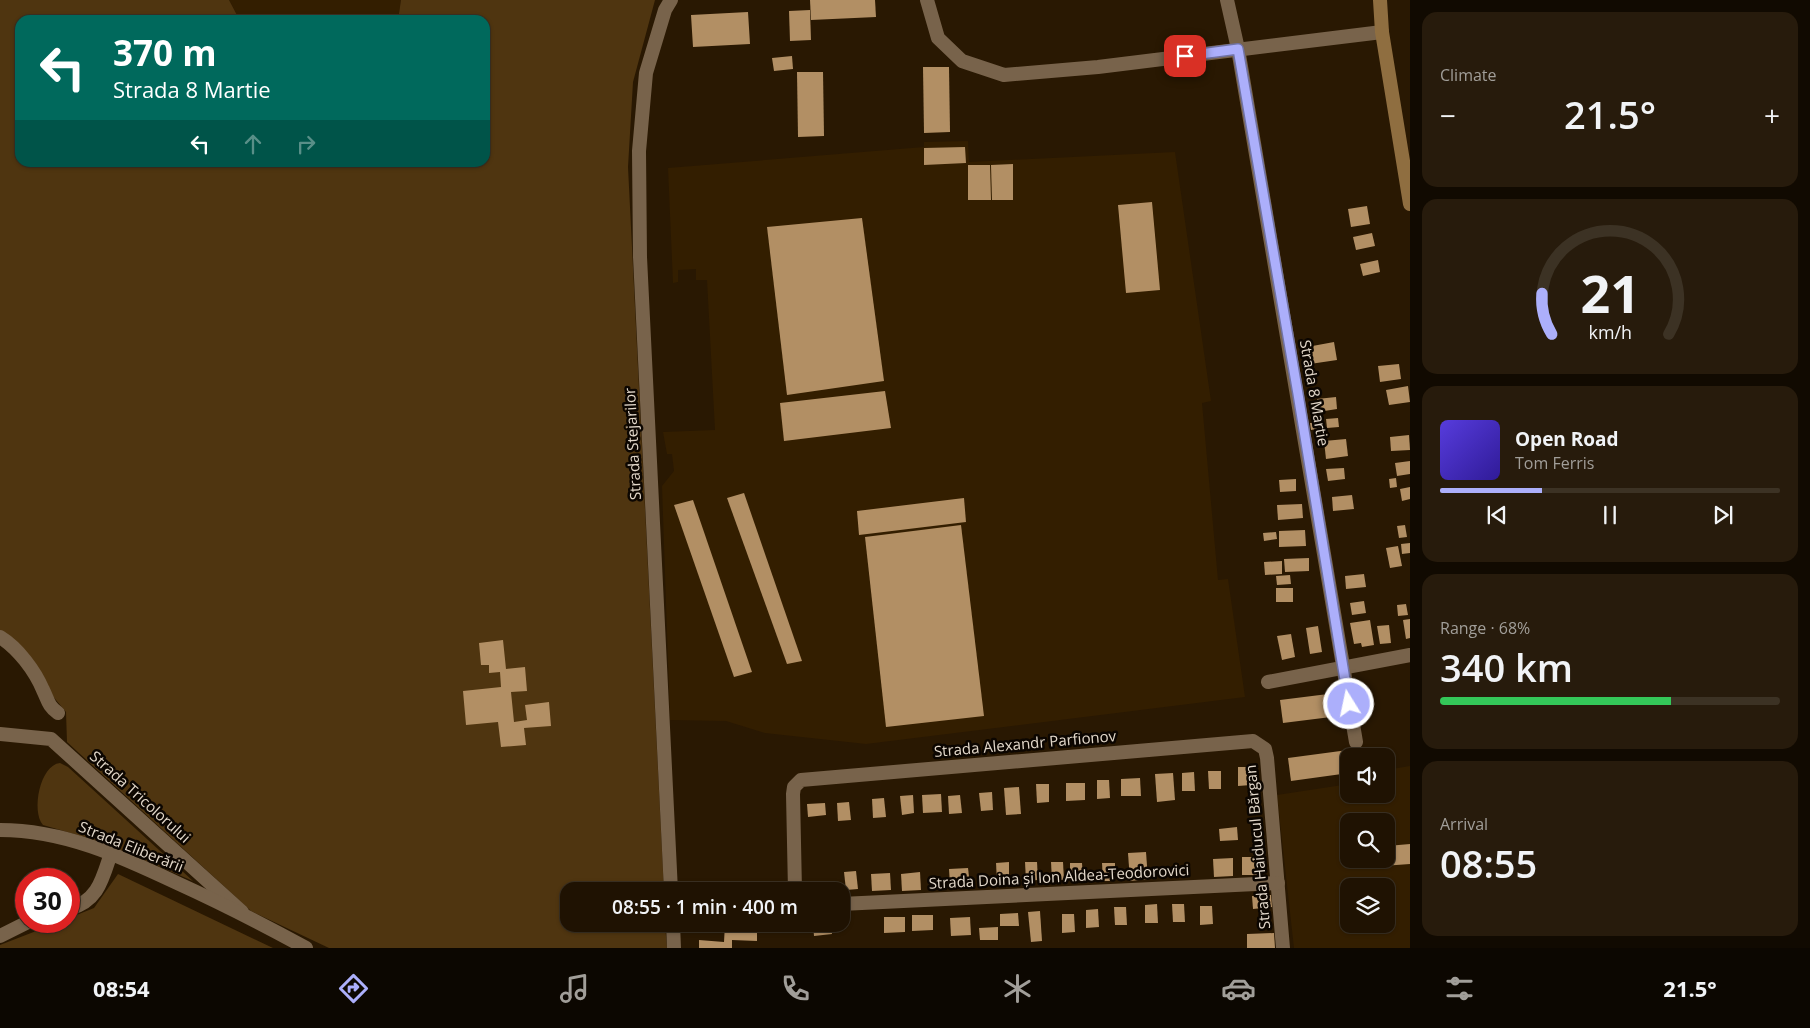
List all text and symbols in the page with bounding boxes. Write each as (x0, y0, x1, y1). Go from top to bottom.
text: 370 m (113, 29, 217, 76)
icon: left (30, 35, 95, 100)
pin (1164, 35, 1206, 77)
icon: arrive (1171, 42, 1199, 70)
text: Climate (1440, 64, 1497, 86)
text: Strada 8 Martie (113, 74, 271, 104)
text: 21.5° (1564, 88, 1656, 140)
text: − (1440, 96, 1456, 134)
text: + (1764, 96, 1780, 134)
icon: left (186, 130, 214, 158)
icon: ahead (239, 130, 267, 158)
icon: right (292, 130, 320, 158)
text: 21 (1580, 257, 1640, 328)
text: km/h (1588, 320, 1632, 344)
street label: Strada 8 Martie (1296, 338, 1334, 447)
street label: Strada Stejarilor (619, 387, 645, 501)
text: Open Road (1515, 426, 1619, 452)
text: Tom Ferris (1515, 452, 1594, 474)
icon: previous (1483, 501, 1511, 529)
icon: pause (1596, 501, 1624, 529)
icon: next (1709, 501, 1737, 529)
text: Range · 68% (1440, 617, 1530, 639)
text: 340 km (1440, 641, 1573, 693)
position arrow (1322, 677, 1374, 729)
street label: Strada Alexandr Parfionov (933, 725, 1117, 761)
street label: Strada Tricolorului (86, 746, 195, 847)
map controls (1340, 748, 1395, 933)
button: sound (1340, 748, 1395, 803)
street label: Strada Haiducul Bărgan (1240, 764, 1274, 930)
button: search (1340, 813, 1395, 868)
text: Arrival (1440, 813, 1488, 835)
street label: Strada Eliberării (76, 816, 187, 876)
text: 08:55 (1440, 837, 1537, 889)
street label: Strada Doina și Ion Aldea-Teodorovici (928, 859, 1190, 893)
speed limit sign: 30 (15, 868, 80, 933)
button: layers (1340, 878, 1395, 933)
text: 08:55 · 1 min · 400 m (612, 894, 798, 920)
icon: directions (336, 971, 371, 1006)
icon: music (557, 971, 592, 1006)
icon: phone (778, 971, 813, 1006)
icon: climate (1000, 971, 1035, 1006)
icon: car (1221, 971, 1256, 1006)
icon: filters (1442, 971, 1477, 1006)
text: 08:54 (93, 973, 150, 1003)
text: 21.5° (1663, 973, 1717, 1003)

